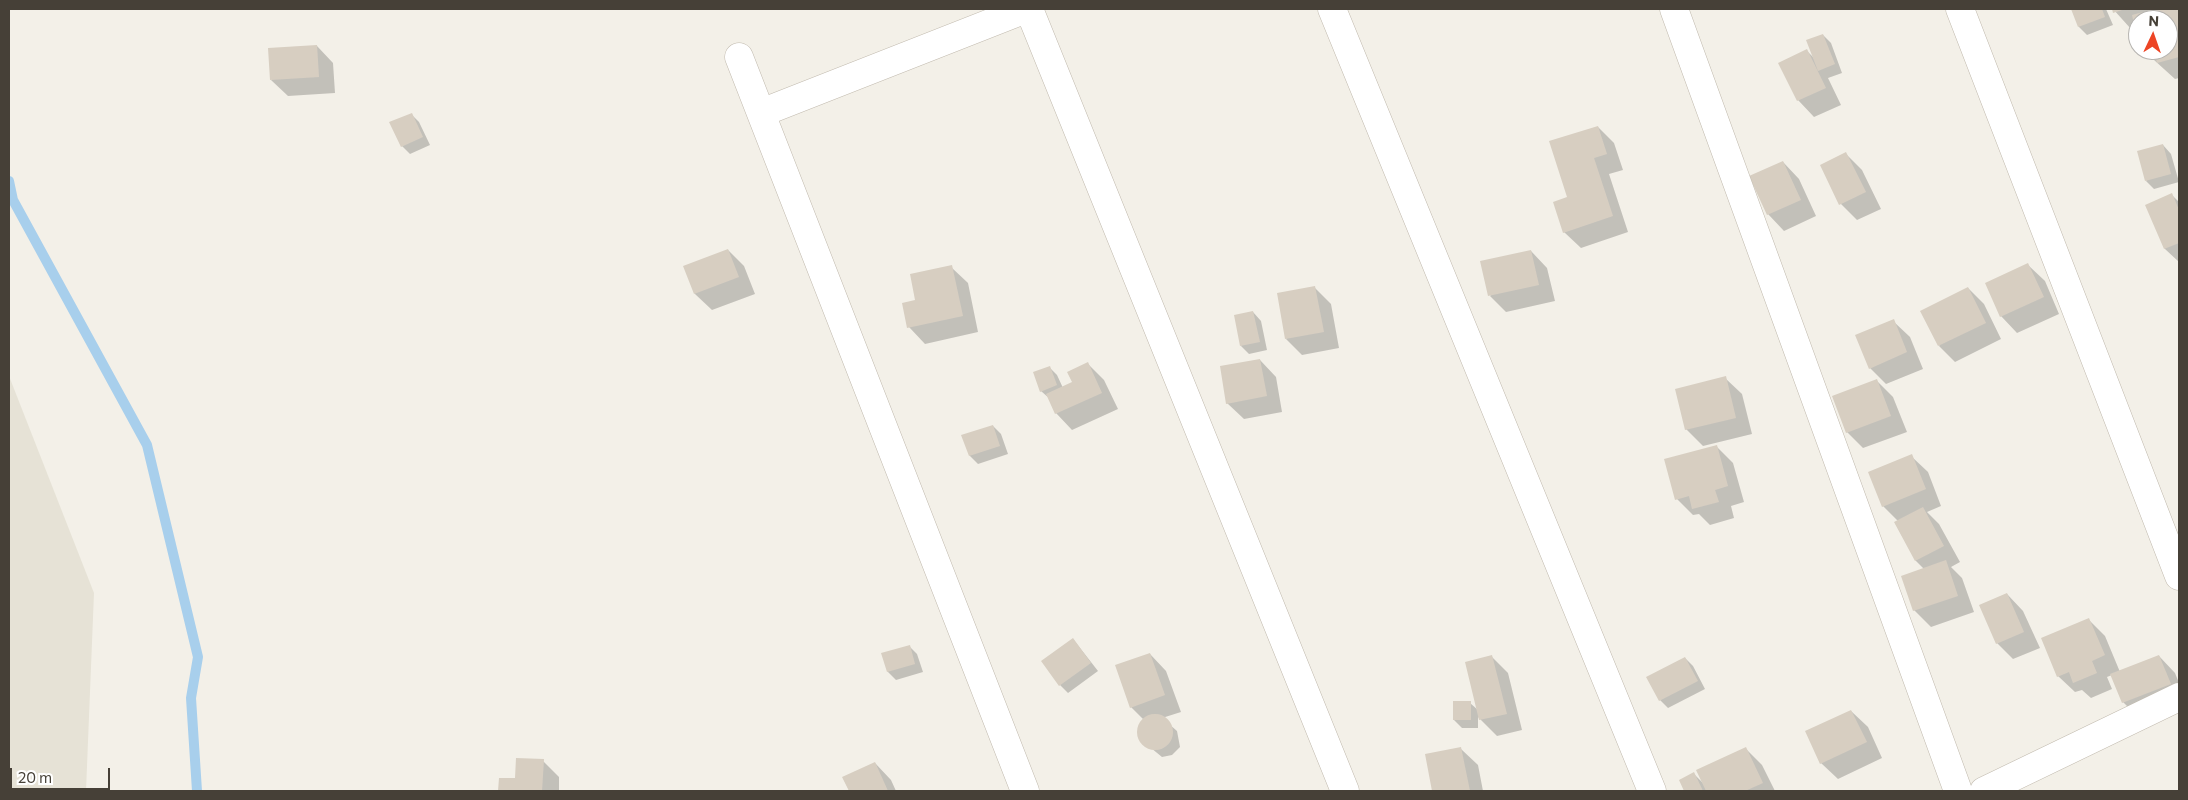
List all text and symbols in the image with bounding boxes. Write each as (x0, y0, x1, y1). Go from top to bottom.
north arrow (2128, 10, 2178, 60)
text: N (2148, 12, 2159, 29)
scale bar (12, 758, 112, 790)
text: 20 m (18, 768, 52, 786)

